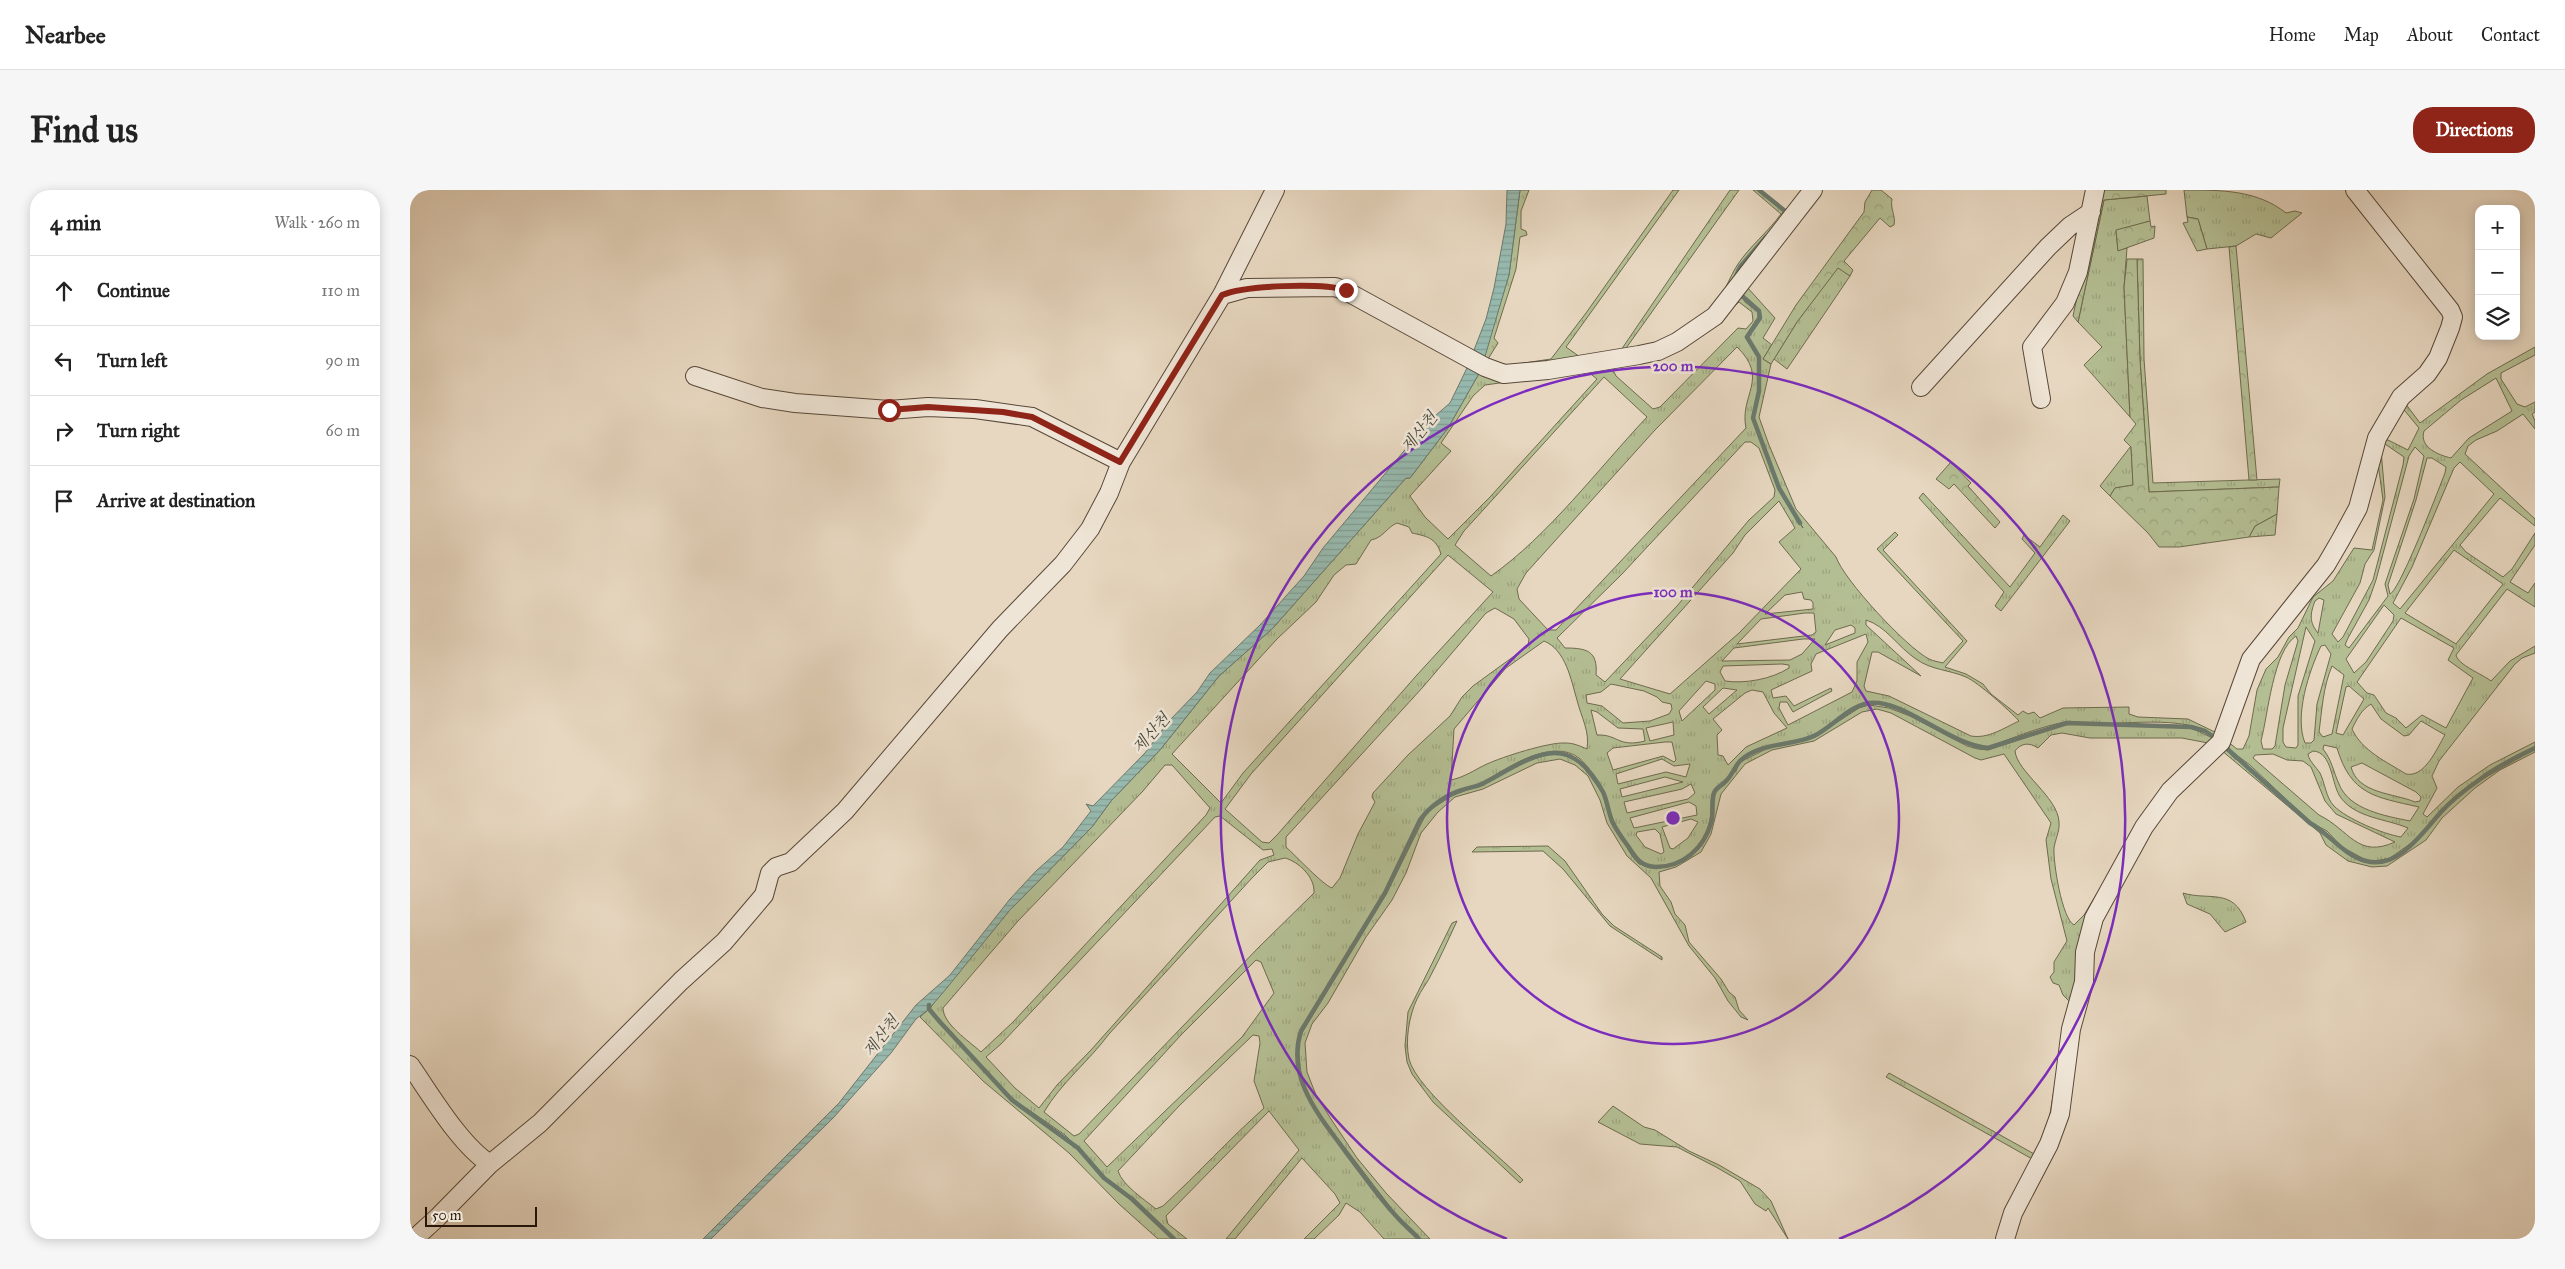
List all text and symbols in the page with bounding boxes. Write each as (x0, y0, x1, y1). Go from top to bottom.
text: Nearbee (25, 20, 106, 50)
text: Home (2269, 24, 2316, 46)
text: Map (2344, 24, 2379, 46)
text: About (2407, 24, 2453, 46)
text: Contact (2481, 24, 2540, 46)
button: Directions (2413, 107, 2535, 153)
text: Find us (30, 109, 138, 152)
map controls (2475, 205, 2520, 340)
button: + (2475, 205, 2520, 250)
text: 4 min (50, 210, 101, 236)
text: Walk · 260 m (274, 213, 360, 232)
button: − (2475, 250, 2520, 295)
icon: ahead (50, 277, 78, 305)
text: Continue (97, 279, 170, 302)
route end (1335, 279, 1358, 302)
text: 110 m (321, 281, 360, 300)
button: layers (2475, 295, 2520, 340)
icon: left (50, 347, 78, 375)
text: Turn left (97, 349, 167, 372)
text: 90 m (325, 351, 360, 370)
text: 200 m (1653, 357, 1694, 375)
route start (878, 399, 901, 422)
water label: 제산천 (1397, 407, 1442, 456)
icon: right (50, 417, 78, 445)
text: Turn right (97, 419, 180, 442)
text: 60 m (326, 421, 360, 440)
icon: arrive (50, 487, 78, 515)
text: Arrive at destination (97, 489, 255, 512)
text: 100 m (1653, 583, 1693, 601)
water label: 제산천 (1128, 708, 1175, 757)
centre of rings (1664, 809, 1682, 827)
water label: 제산천 (859, 1011, 904, 1060)
scale bar (425, 1204, 538, 1227)
text: 50 m (432, 1207, 461, 1224)

